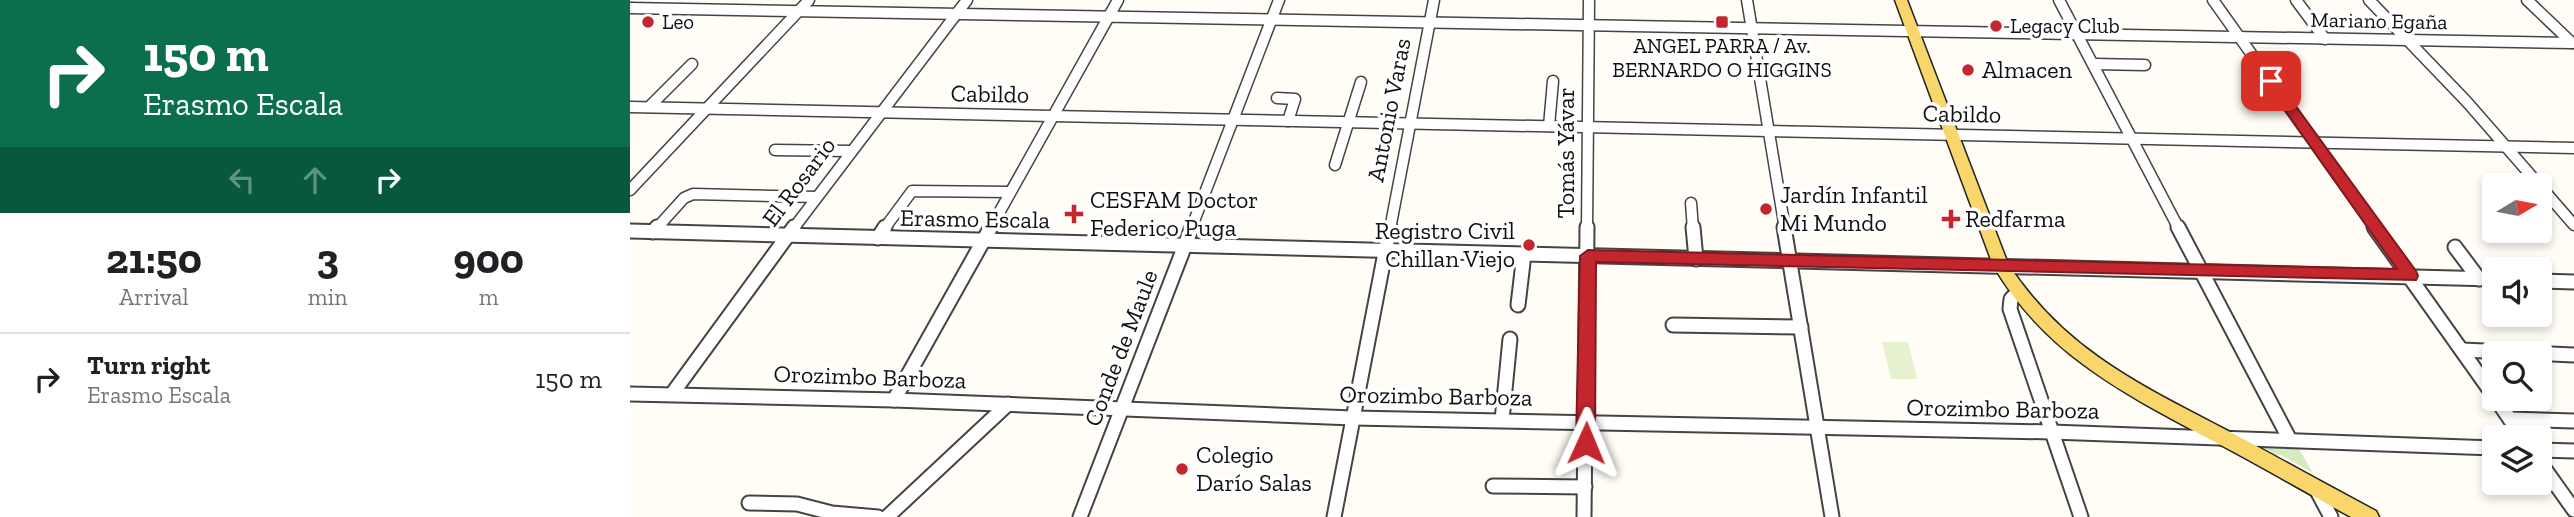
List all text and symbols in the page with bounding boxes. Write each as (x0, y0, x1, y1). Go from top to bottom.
street label: Mariano Egaña (2310, 7, 2448, 34)
place label: Leo (662, 9, 694, 34)
place label: Legacy Club (2010, 13, 2120, 38)
marker: Leo (640, 14, 656, 30)
marker: ANGEL PARRA / Av. BERNARDO O HIGGINS (1714, 14, 1730, 30)
marker: Legacy Club (1988, 18, 2004, 34)
text: 150 m (143, 25, 269, 84)
icon: right (28, 28, 119, 119)
place label: ANGEL PARRA / Av. BERNARDO O HIGGINS (1612, 33, 1832, 82)
street label: Antonio Varas (1360, 36, 1417, 184)
pin (2241, 51, 2301, 111)
place label: Almacen (1982, 55, 2073, 84)
marker: Almacen (1960, 62, 1976, 78)
icon: arrive (2252, 62, 2290, 100)
street label: Cabildo (951, 78, 1030, 109)
text: Erasmo Escala (143, 85, 343, 123)
street label: Tomás Yávar (1551, 87, 1580, 219)
street label: Cabildo (1923, 98, 2002, 129)
street label: El Rosario (756, 131, 841, 232)
icon: left (223, 161, 261, 199)
icon: ahead (296, 161, 334, 199)
icon: right (369, 161, 407, 199)
north arrow (2482, 173, 2552, 243)
map controls (2482, 173, 2552, 495)
place label: Jardín Infantil Mi Mundo (1780, 180, 1928, 237)
place label: CESFAM Doctor Federico Puga (1090, 185, 1258, 242)
marker: Jardín Infantil Mi Mundo (1758, 201, 1774, 217)
street label: Erasmo Escala (900, 203, 1051, 234)
marker: CESFAM Doctor Federico Puga (1064, 204, 1084, 224)
place label: Redfarma (1965, 204, 2066, 233)
marker: Redfarma (1943, 211, 1959, 227)
place label: Registro Civil Chillan Viejo (1375, 216, 1515, 273)
text: 21:50 (106, 233, 202, 284)
text: 3 (316, 233, 339, 284)
text: 900 (453, 233, 524, 284)
marker: Registro Civil Chillan Viejo (1521, 237, 1537, 253)
button: sound (2482, 257, 2552, 327)
street label: Conde de Maule (1077, 266, 1164, 430)
text: Arrival (119, 283, 189, 311)
text: min (308, 283, 347, 311)
text: m (479, 283, 499, 311)
button: search (2482, 341, 2552, 411)
text: Turn right (87, 349, 210, 381)
street label: Orozimbo Barboza (773, 359, 967, 394)
icon: right (28, 360, 66, 398)
text: 150 m (535, 363, 602, 395)
street label: Orozimbo Barboza (1339, 379, 1533, 412)
text: Erasmo Escala (87, 381, 231, 409)
street label: Orozimbo Barboza (1906, 392, 2100, 425)
position arrow (1549, 406, 1623, 480)
button: layers (2482, 425, 2552, 495)
place label: Colegio Darío Salas (1196, 440, 1312, 497)
marker: Colegio Darío Salas (1174, 461, 1190, 477)

